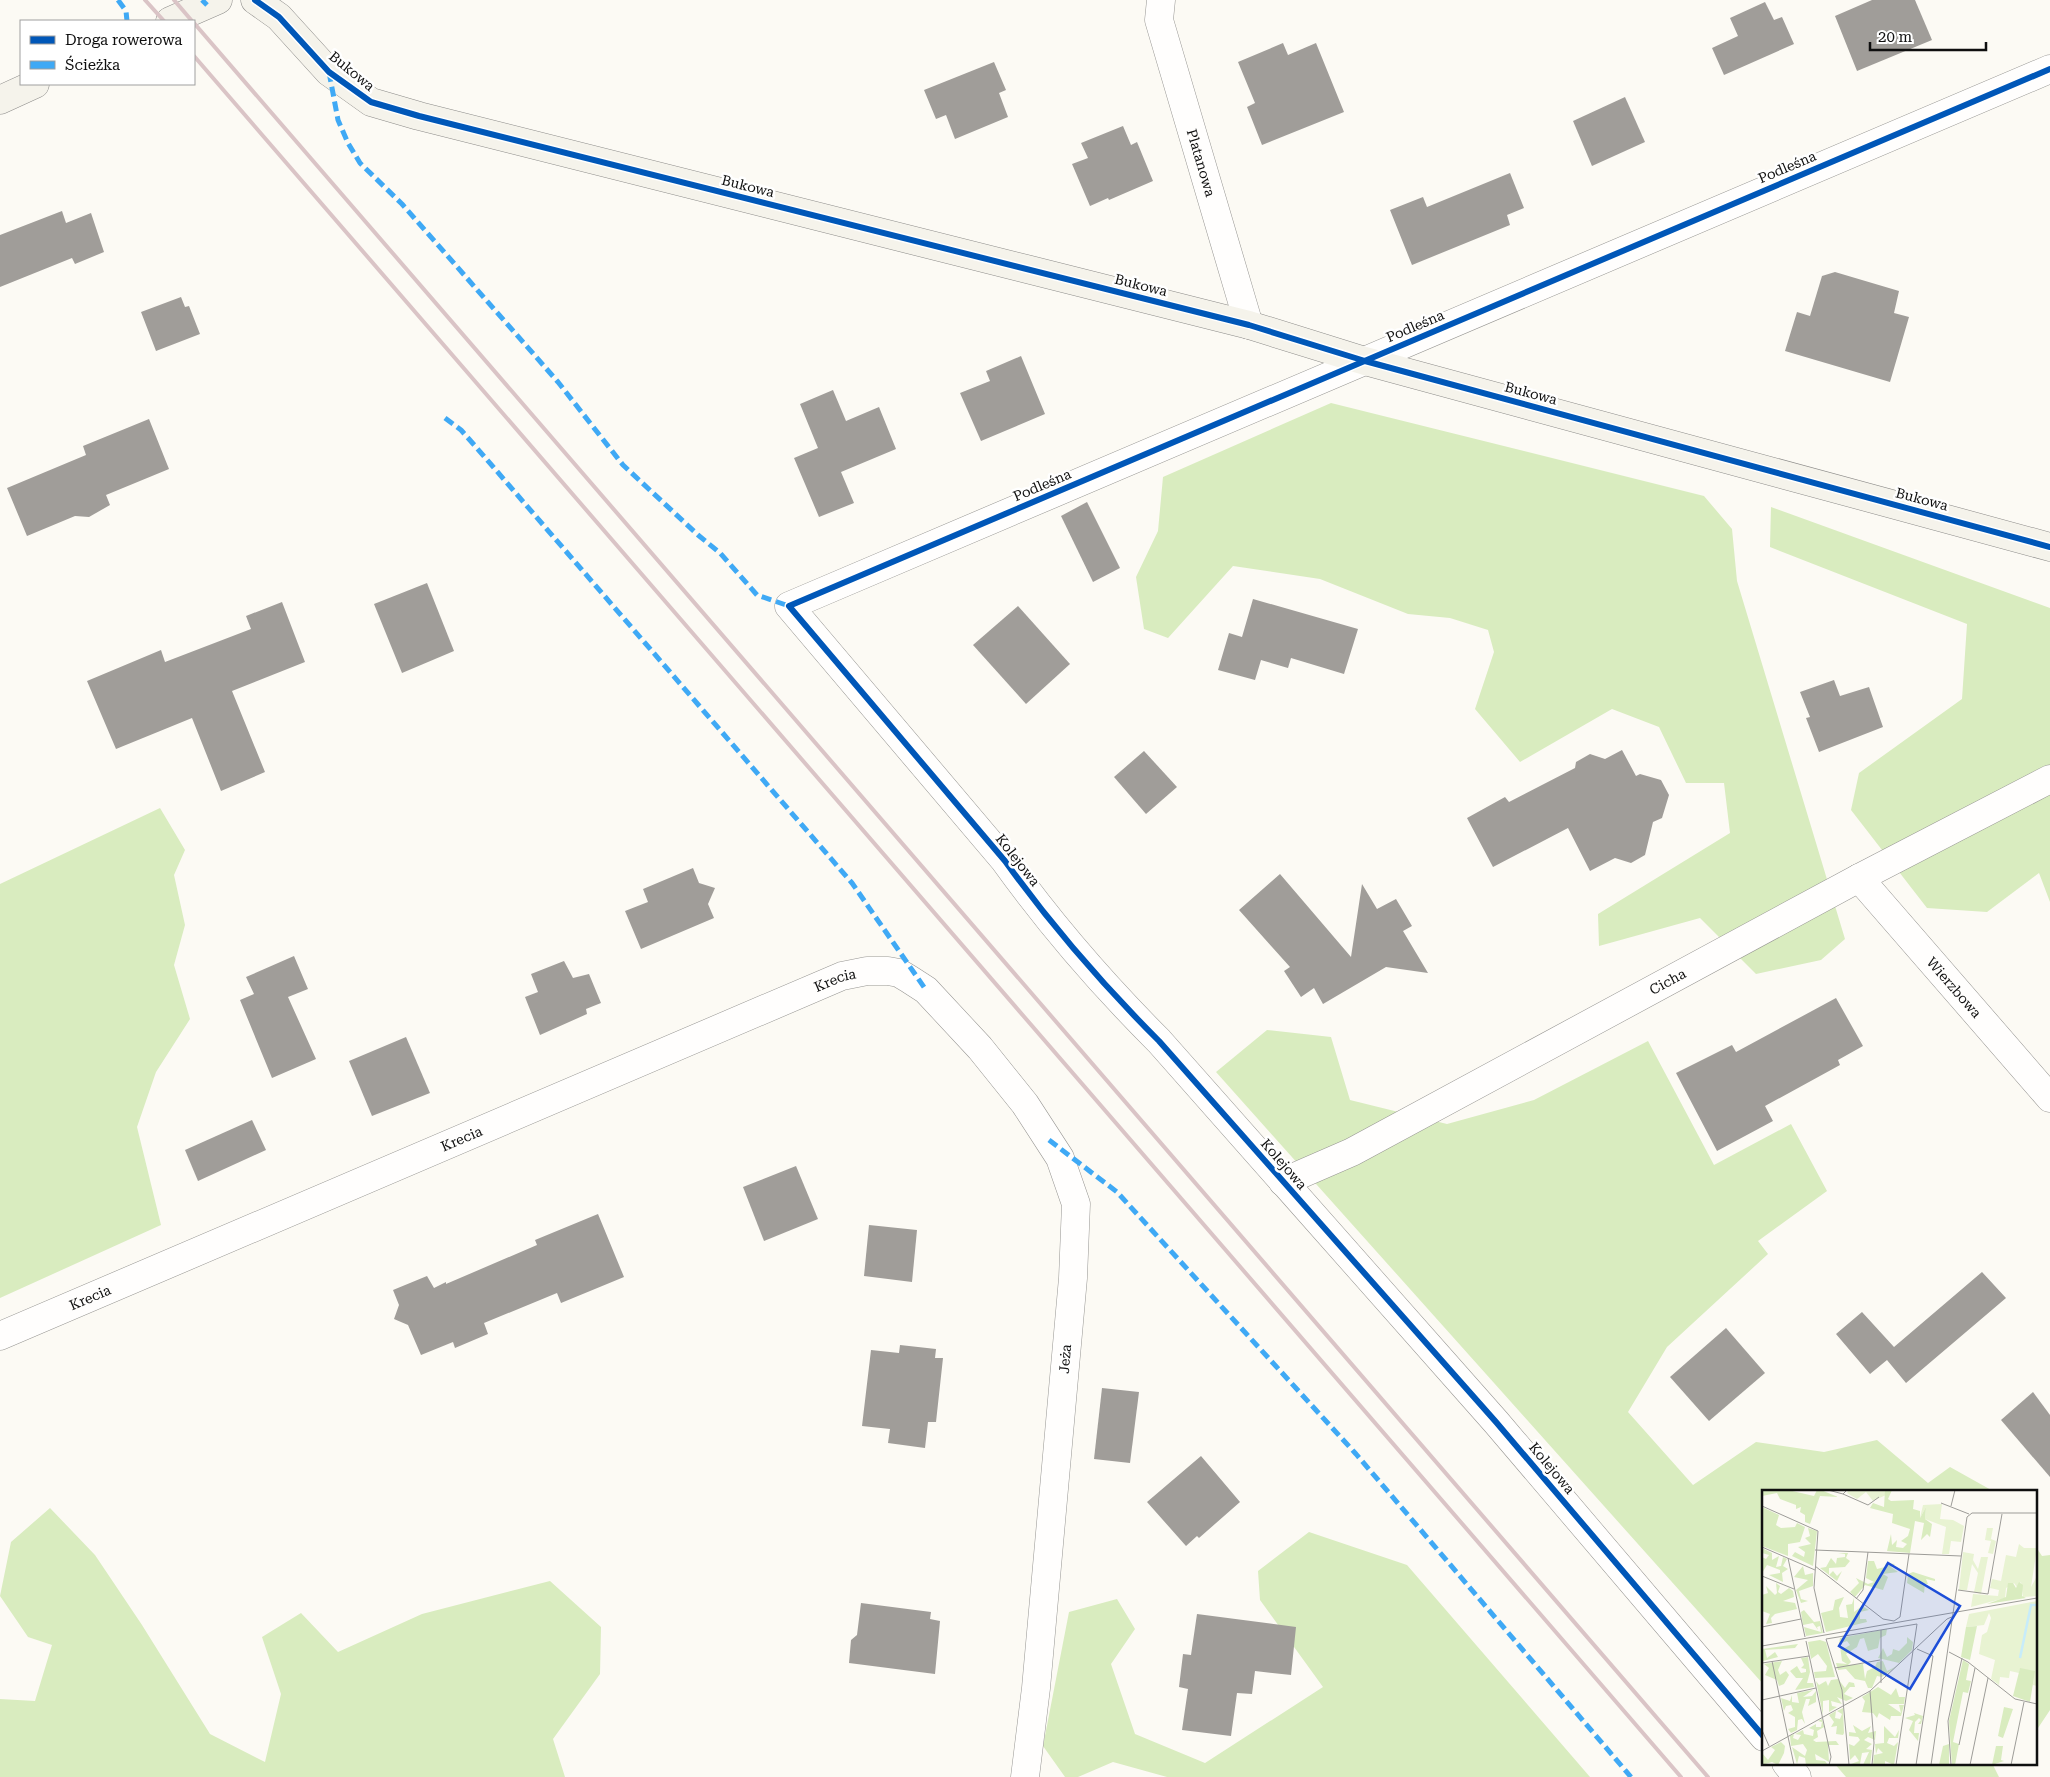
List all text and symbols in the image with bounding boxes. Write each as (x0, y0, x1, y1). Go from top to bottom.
legend (20, 20, 195, 85)
scale bar (1870, 20, 1986, 52)
text: 20 m (1878, 28, 1913, 46)
text: Droga rowerowa (65, 31, 182, 49)
street label: Bukowa (326, 48, 378, 94)
text: Ścieżka (65, 55, 120, 74)
street label: Platanowa (1184, 127, 1219, 199)
street label: Podleśna (1756, 147, 1819, 186)
street label: Bukowa (720, 172, 776, 200)
street label: Bukowa (1113, 271, 1169, 299)
street label: Podleśna (1384, 306, 1447, 345)
street label: Bukowa (1503, 378, 1559, 408)
street label: Podleśna (1011, 465, 1074, 504)
street label: Bukowa (1894, 484, 1950, 514)
street label: Kolejowa (993, 831, 1044, 890)
street label: Wierzbowa (1923, 954, 1985, 1021)
street label: Krecia (812, 965, 858, 995)
street label: Cicha (1647, 965, 1689, 998)
street label: Krecia (438, 1123, 485, 1155)
street label: Kolejowa (1258, 1135, 1311, 1193)
street label: Krecia (67, 1281, 114, 1313)
street label: Jeża (1056, 1343, 1074, 1374)
street label: Kolejowa (1526, 1439, 1578, 1497)
inset map (1762, 1490, 2038, 1764)

